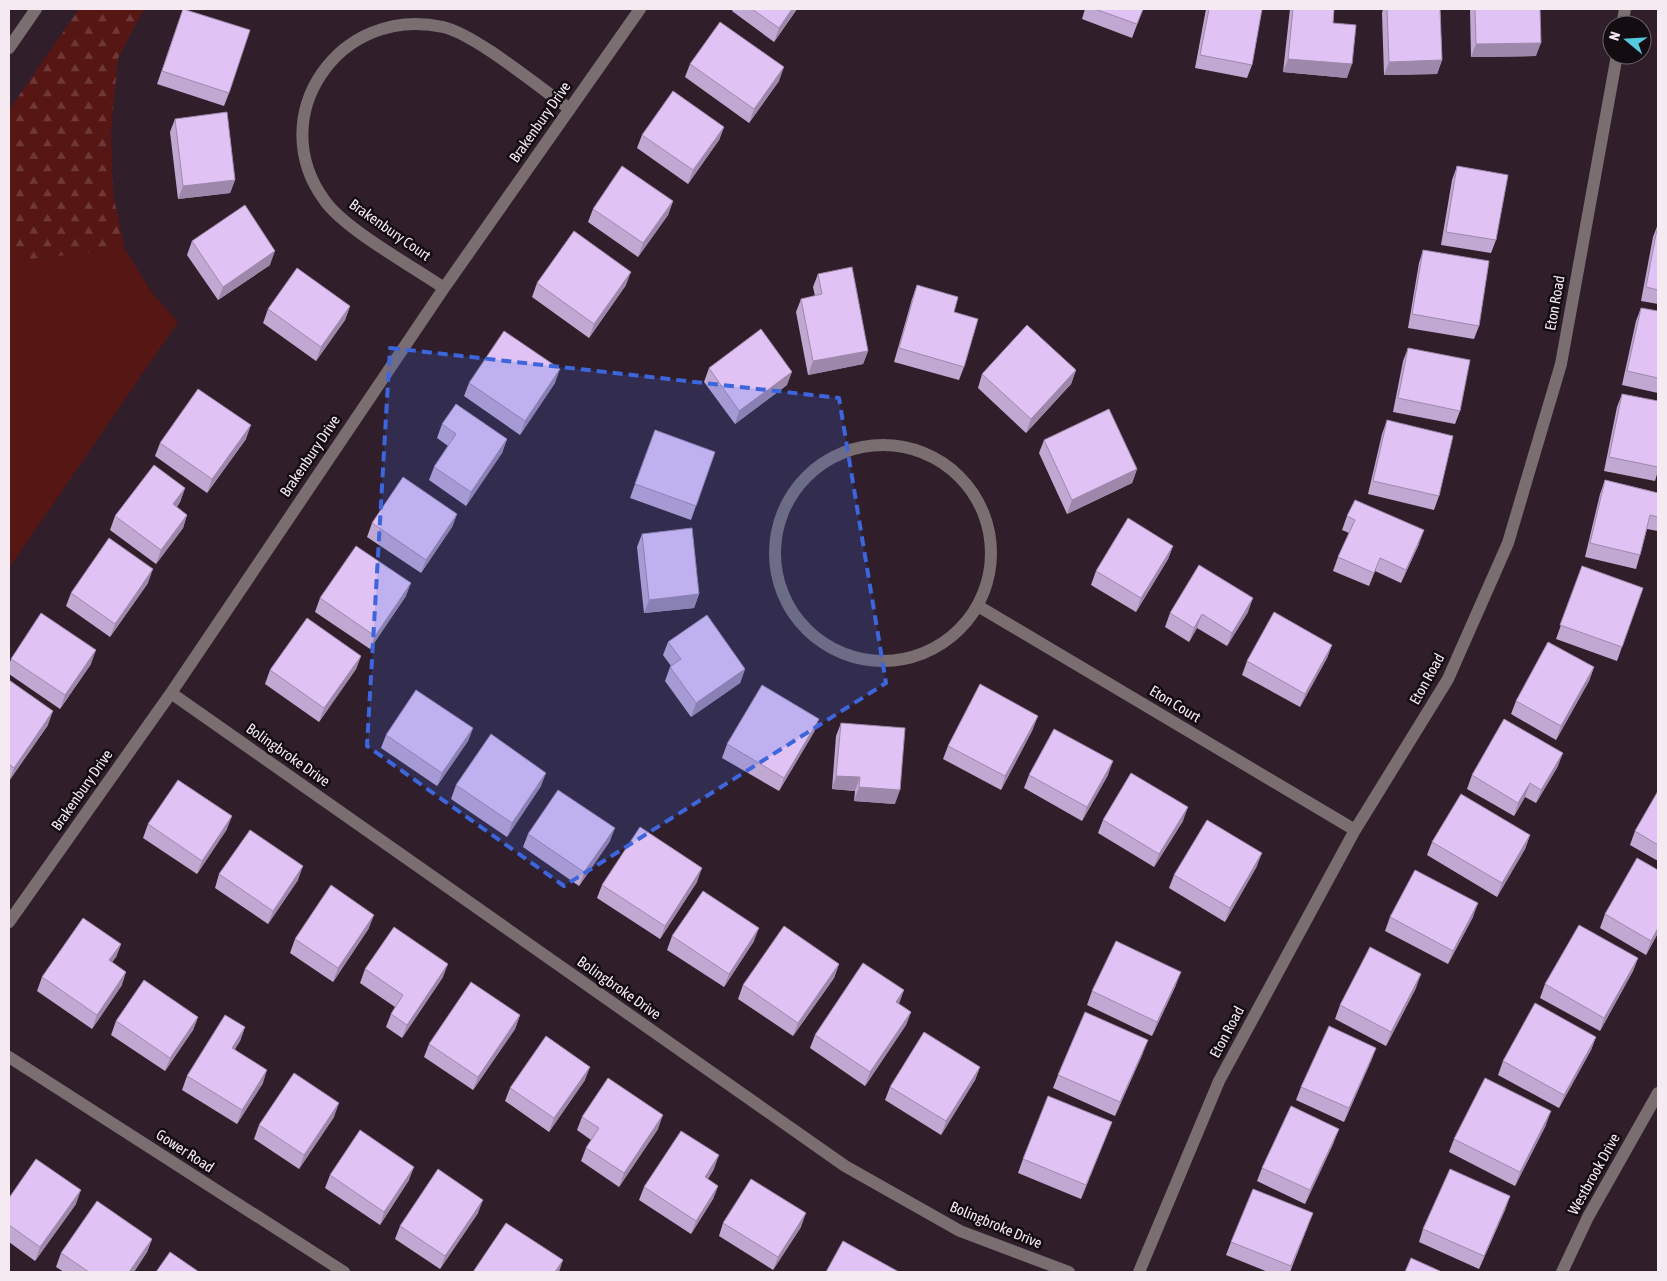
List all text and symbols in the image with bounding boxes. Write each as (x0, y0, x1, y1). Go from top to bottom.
north arrow (1602, 15, 1652, 65)
text: N (1606, 30, 1624, 42)
street label: Brakenbury Drive (505, 78, 574, 165)
street label: Brakenbury Court (346, 195, 434, 264)
street label: Eton Road (1541, 274, 1568, 332)
street label: Brakenbury Drive (276, 412, 343, 500)
street label: Eton Road (1406, 650, 1447, 707)
street label: Eton Court (1147, 682, 1204, 725)
street label: Bolingbroke Drive (243, 719, 334, 790)
street label: Brakenbury Drive (47, 746, 116, 833)
street label: Bolingbroke Drive (574, 952, 665, 1023)
street label: Eton Road (1206, 1003, 1247, 1060)
street label: Gower Road (153, 1126, 217, 1176)
street label: Westbrook Drive (1564, 1130, 1623, 1217)
street label: Bolingbroke Drive (948, 1198, 1045, 1252)

